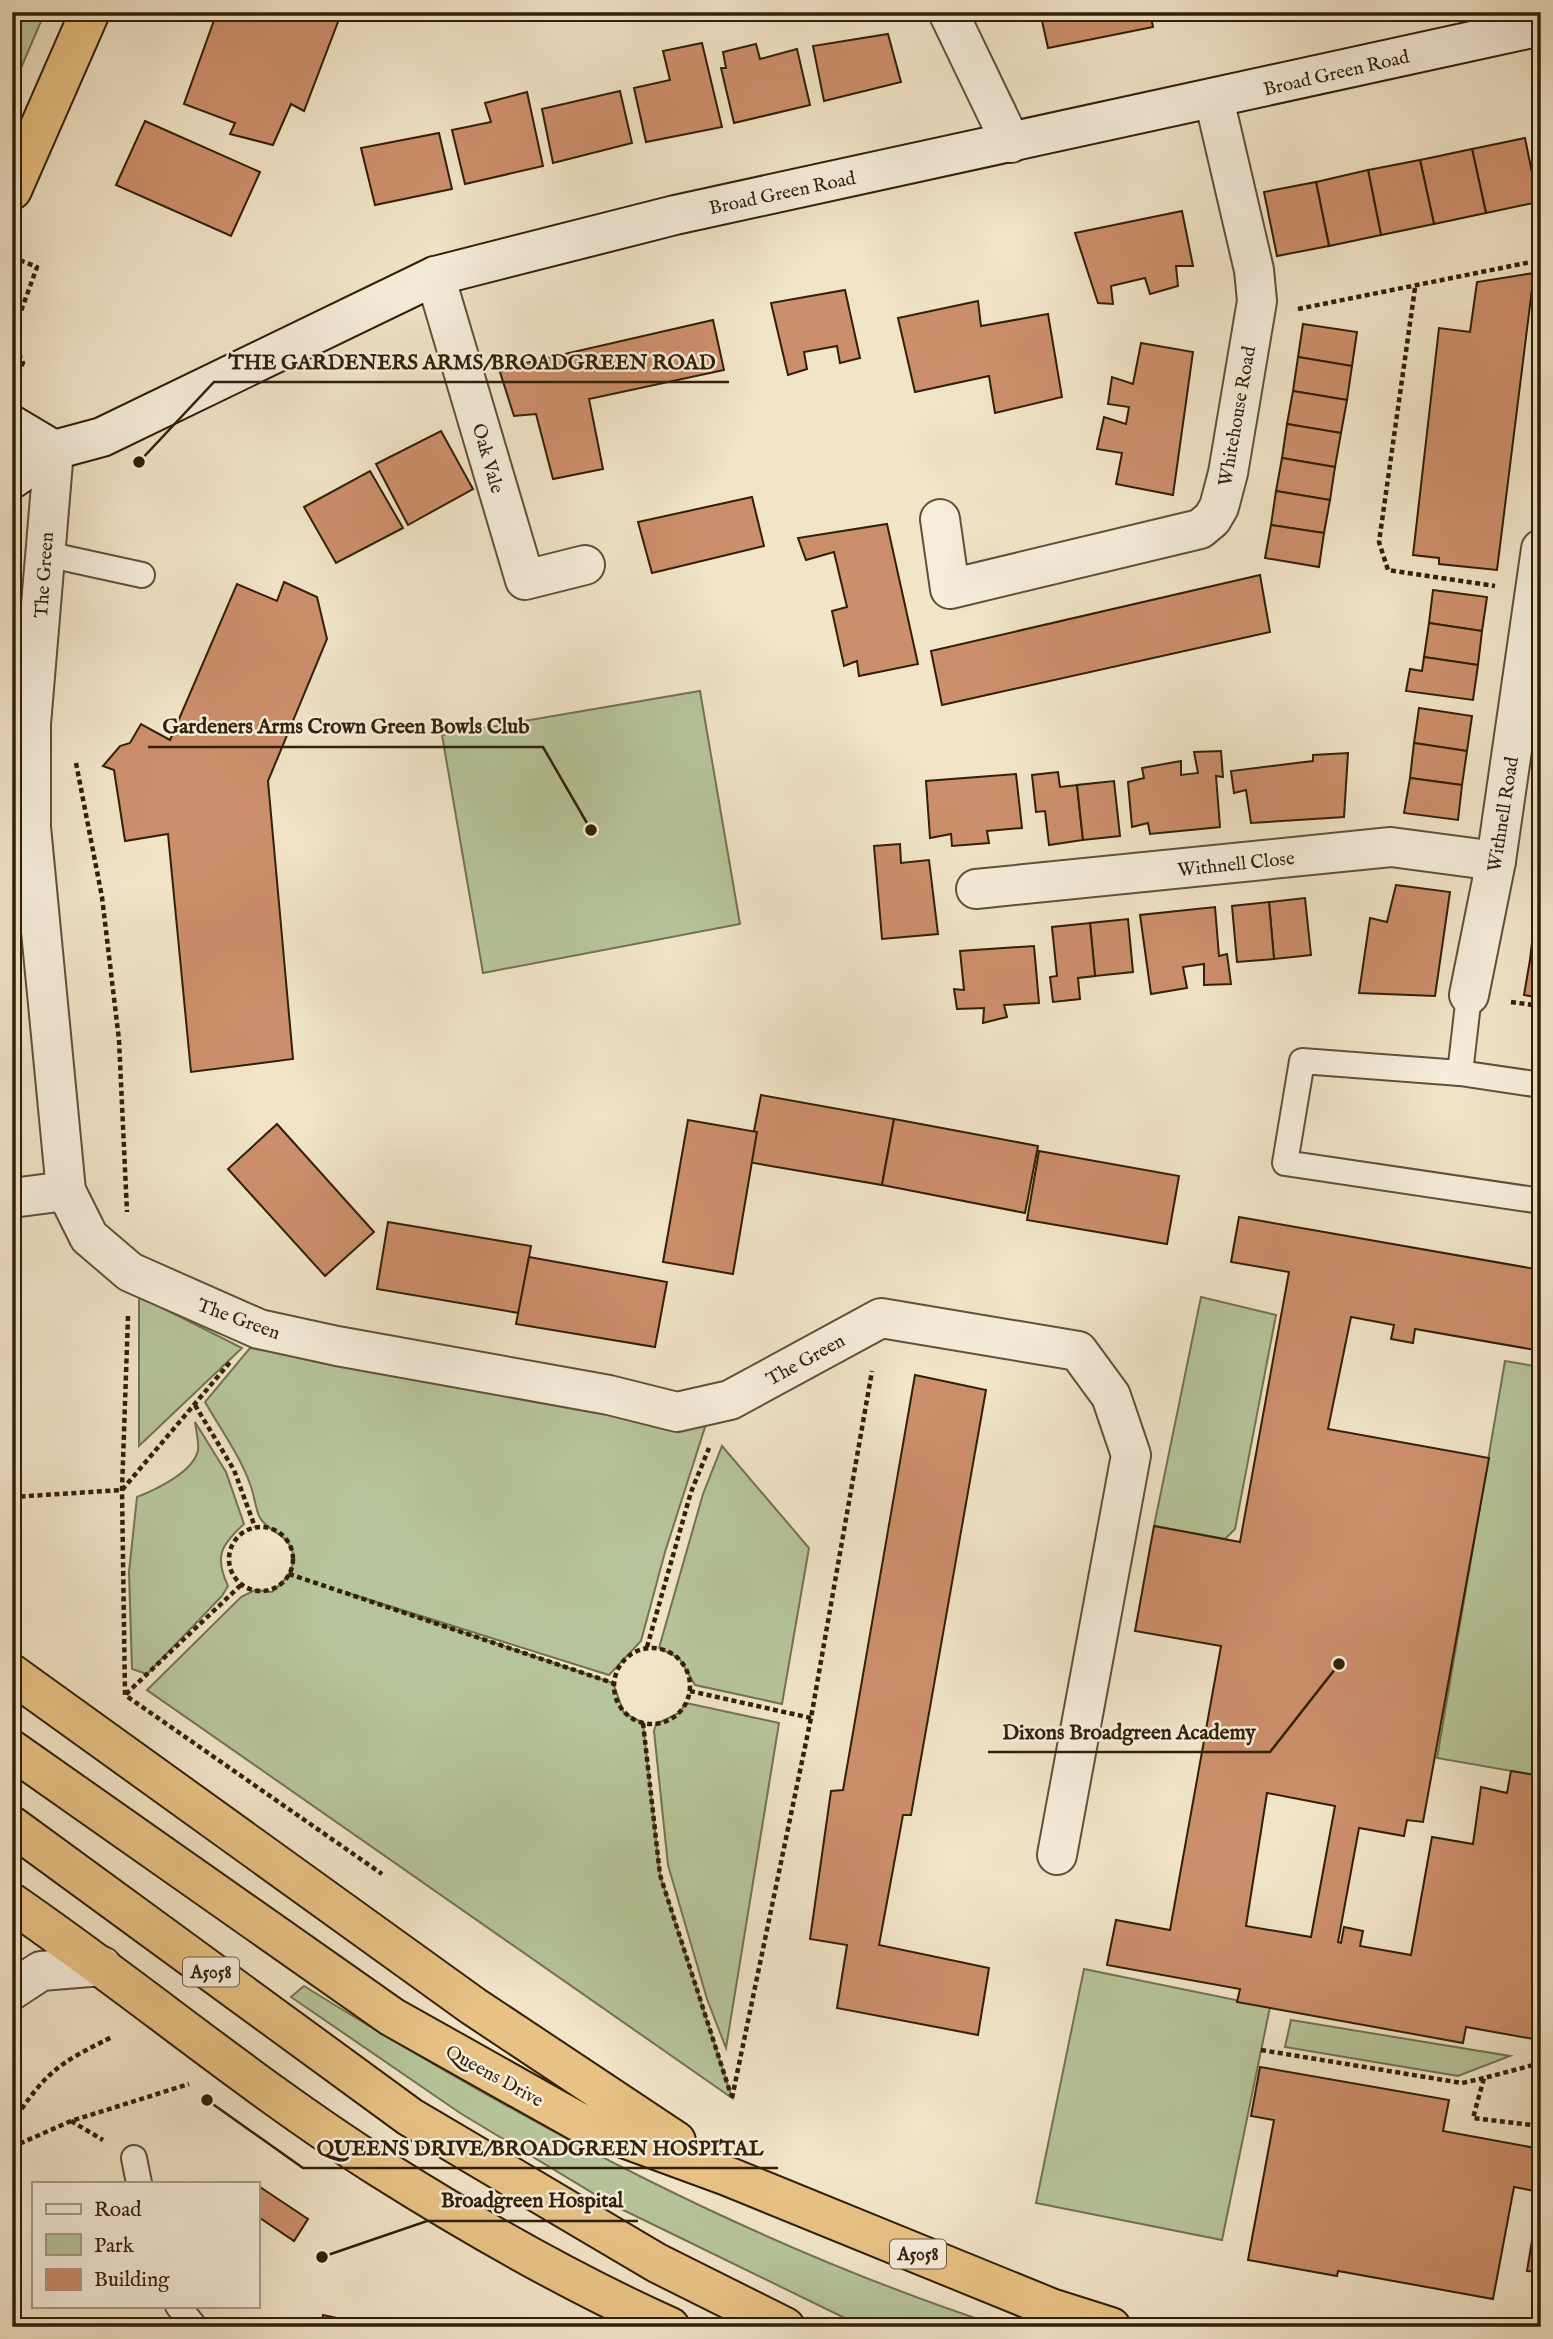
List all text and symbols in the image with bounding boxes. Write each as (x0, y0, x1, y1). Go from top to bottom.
street label: Broad Green Road (1261, 45, 1413, 102)
street label: Broad Green Road (707, 167, 859, 221)
callout: THE GARDENERS ARMS/BROADGREEN ROAD (214, 340, 729, 382)
street label: Whitehouse Road (1214, 344, 1262, 488)
text: THE GARDENERS ARMS/BROADGREEN ROAD (227, 350, 716, 377)
street label: Oak Vale (466, 421, 509, 497)
street label: The Green (30, 531, 60, 619)
callout: Gardeners Arms Crown Green Bowls Club (148, 705, 543, 747)
text: Gardeners Arms Crown Green Bowls Club (163, 714, 529, 741)
street label: Withnell Road (1483, 754, 1525, 874)
street label: Withnell Close (1177, 847, 1296, 883)
street label: The Green (194, 1294, 283, 1346)
street label: The Green (762, 1329, 850, 1392)
callout: Dixons Broadgreen Academy (988, 1710, 1270, 1752)
text: Dixons Broadgreen Academy (1002, 1720, 1257, 1747)
road number: A5058 (183, 1958, 239, 1986)
street label: Queens Drive (441, 2040, 547, 2114)
callout: QUEENS DRIVE/BROADGREEN HOSPITAL (303, 2126, 778, 2168)
text: QUEENS DRIVE/BROADGREEN HOSPITAL (317, 2136, 764, 2163)
callout: Broadgreen Hospital (427, 2179, 638, 2221)
legend (32, 2182, 259, 2308)
text: Broadgreen Hospital (441, 2188, 625, 2215)
text: Road (94, 2197, 142, 2224)
text: Park (94, 2233, 135, 2260)
road number: A5058 (890, 2240, 946, 2268)
text: Building (94, 2267, 170, 2294)

